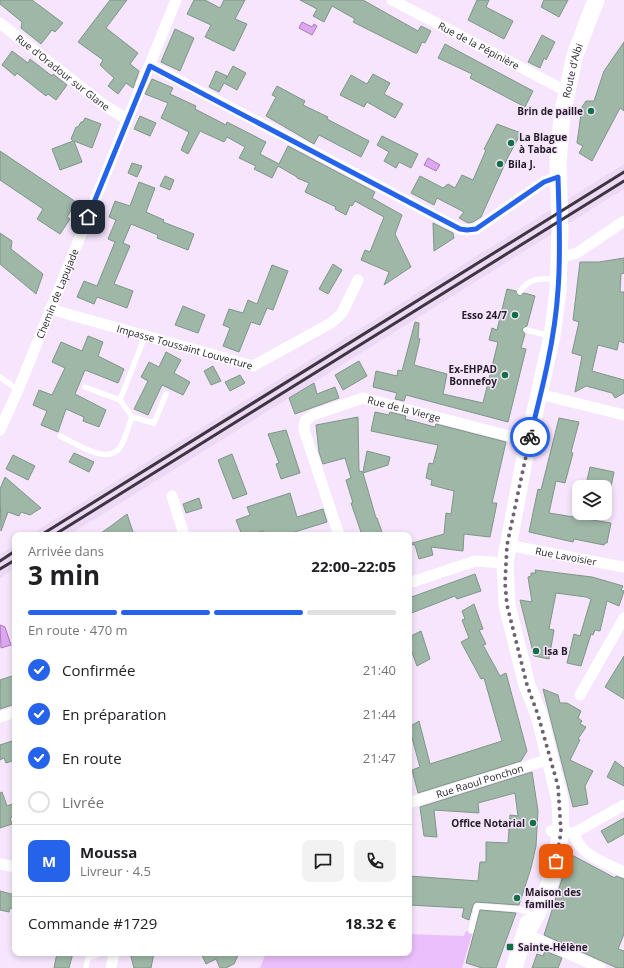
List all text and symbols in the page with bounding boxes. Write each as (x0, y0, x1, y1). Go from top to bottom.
street label: Rue de la Pépinière (436, 18, 522, 73)
street label: Rue d'Oradour sur Glane (13, 31, 113, 114)
street label: Route d'Albi (559, 41, 586, 99)
place label: Brin de paille (517, 104, 583, 118)
marker: Brin de paille (586, 106, 596, 116)
place label: La Blague à Tabac (519, 130, 567, 156)
marker: La Blague à Tabac (506, 138, 516, 148)
place label: Bila J. (508, 157, 536, 171)
marker: Bila J. (495, 159, 505, 169)
pin (71, 200, 105, 234)
icon: home (77, 206, 99, 228)
street label: Chemin de Lapujade (33, 246, 82, 341)
place label: Esso 24/7 (461, 308, 507, 322)
marker: Esso 24/7 (510, 310, 520, 320)
street label: Impasse Toussaint Louverture (115, 321, 255, 373)
place label: Ex-EHPAD Bonnefoy (449, 362, 497, 388)
marker: Ex-EHPAD Bonnefoy (500, 370, 510, 380)
street label: Rue de la Vierge (366, 392, 442, 425)
courier (510, 417, 550, 457)
icon: bike (519, 426, 541, 448)
map controls (572, 480, 612, 520)
button: layers (572, 480, 612, 520)
text: Arrivée dans (28, 542, 104, 560)
street label: Rue Lavoisier (534, 543, 598, 569)
text: 22:00–22:05 (311, 556, 396, 576)
text: 3 min (28, 557, 100, 593)
text: En route · 470 m (28, 621, 128, 639)
place label: Isa B (544, 644, 568, 658)
marker: Isa B (531, 646, 541, 656)
icon: check (28, 659, 50, 681)
text: Confirmée (62, 660, 135, 680)
text: 21:40 (363, 661, 396, 679)
icon: check (28, 703, 50, 725)
text: En préparation (62, 704, 167, 724)
text: 21:44 (363, 705, 396, 723)
icon: check (28, 747, 50, 769)
text: En route (62, 748, 122, 768)
text: 21:47 (363, 749, 396, 767)
street label: Rue Raoul Ponchon (434, 761, 525, 801)
text: Livrée (62, 792, 104, 812)
place label: Office Notarial (451, 816, 525, 830)
marker: Office Notarial (528, 818, 538, 828)
button: chat (302, 840, 344, 882)
button: phone (354, 840, 396, 882)
text: Moussa (80, 842, 137, 862)
pin (539, 844, 573, 878)
icon: bag (545, 850, 567, 872)
text: M (42, 851, 56, 871)
text: Livreur · 4.5 (80, 862, 151, 880)
place label: Maison des familles (525, 885, 581, 911)
marker: Maison des familles (512, 893, 522, 903)
text: Commande #1729 (28, 913, 157, 933)
text: 18.32 € (345, 913, 396, 933)
place label: Sainte-Hélène (518, 940, 588, 954)
marker: Sainte-Hélène (505, 942, 515, 952)

